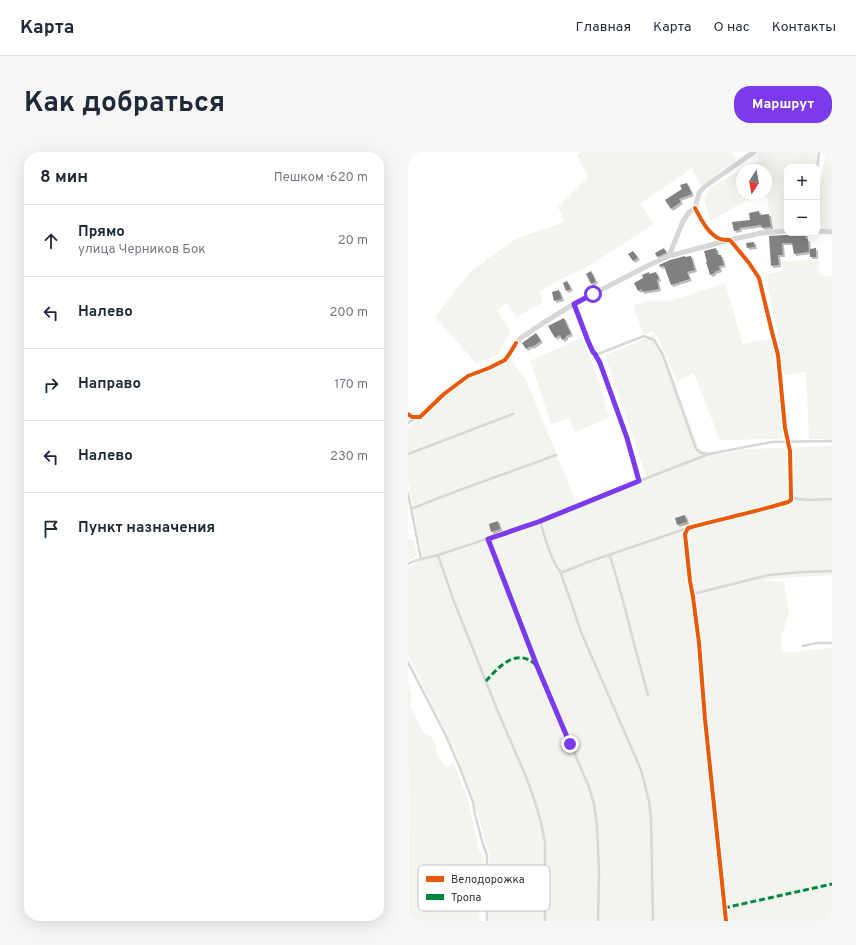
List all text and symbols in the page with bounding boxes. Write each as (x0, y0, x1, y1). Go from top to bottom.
text: Карта (20, 16, 74, 40)
text: Главная (576, 19, 631, 36)
text: Карта (653, 19, 691, 36)
text: О нас (713, 19, 750, 36)
text: Контакты (772, 19, 836, 36)
text: Как добраться (24, 86, 225, 122)
button: Маршрут (734, 86, 832, 123)
north arrow (736, 164, 772, 200)
map controls (784, 164, 820, 236)
button: + (784, 164, 820, 200)
text: 8 мин (40, 167, 88, 189)
text: Пешком · 620 m (274, 170, 368, 186)
button: − (784, 200, 820, 236)
text: Прямо (78, 223, 125, 242)
icon: ahead (40, 230, 62, 252)
text: 20 m (338, 233, 368, 249)
text: улица Черников Бок (78, 242, 206, 258)
route start (584, 285, 602, 303)
icon: left (40, 302, 62, 324)
text: Налево (78, 303, 133, 322)
text: 200 m (329, 305, 368, 321)
icon: right (40, 374, 62, 396)
text: Направо (78, 375, 141, 394)
text: 170 m (334, 377, 368, 393)
icon: left (40, 446, 62, 468)
text: Налево (78, 447, 133, 466)
text: 230 m (330, 449, 368, 465)
icon: arrive (40, 518, 62, 540)
text: Пункт назначения (78, 519, 215, 538)
route end (561, 735, 579, 753)
legend (418, 865, 550, 911)
text: Велодорожка (451, 873, 525, 887)
text: Тропа (451, 891, 481, 905)

